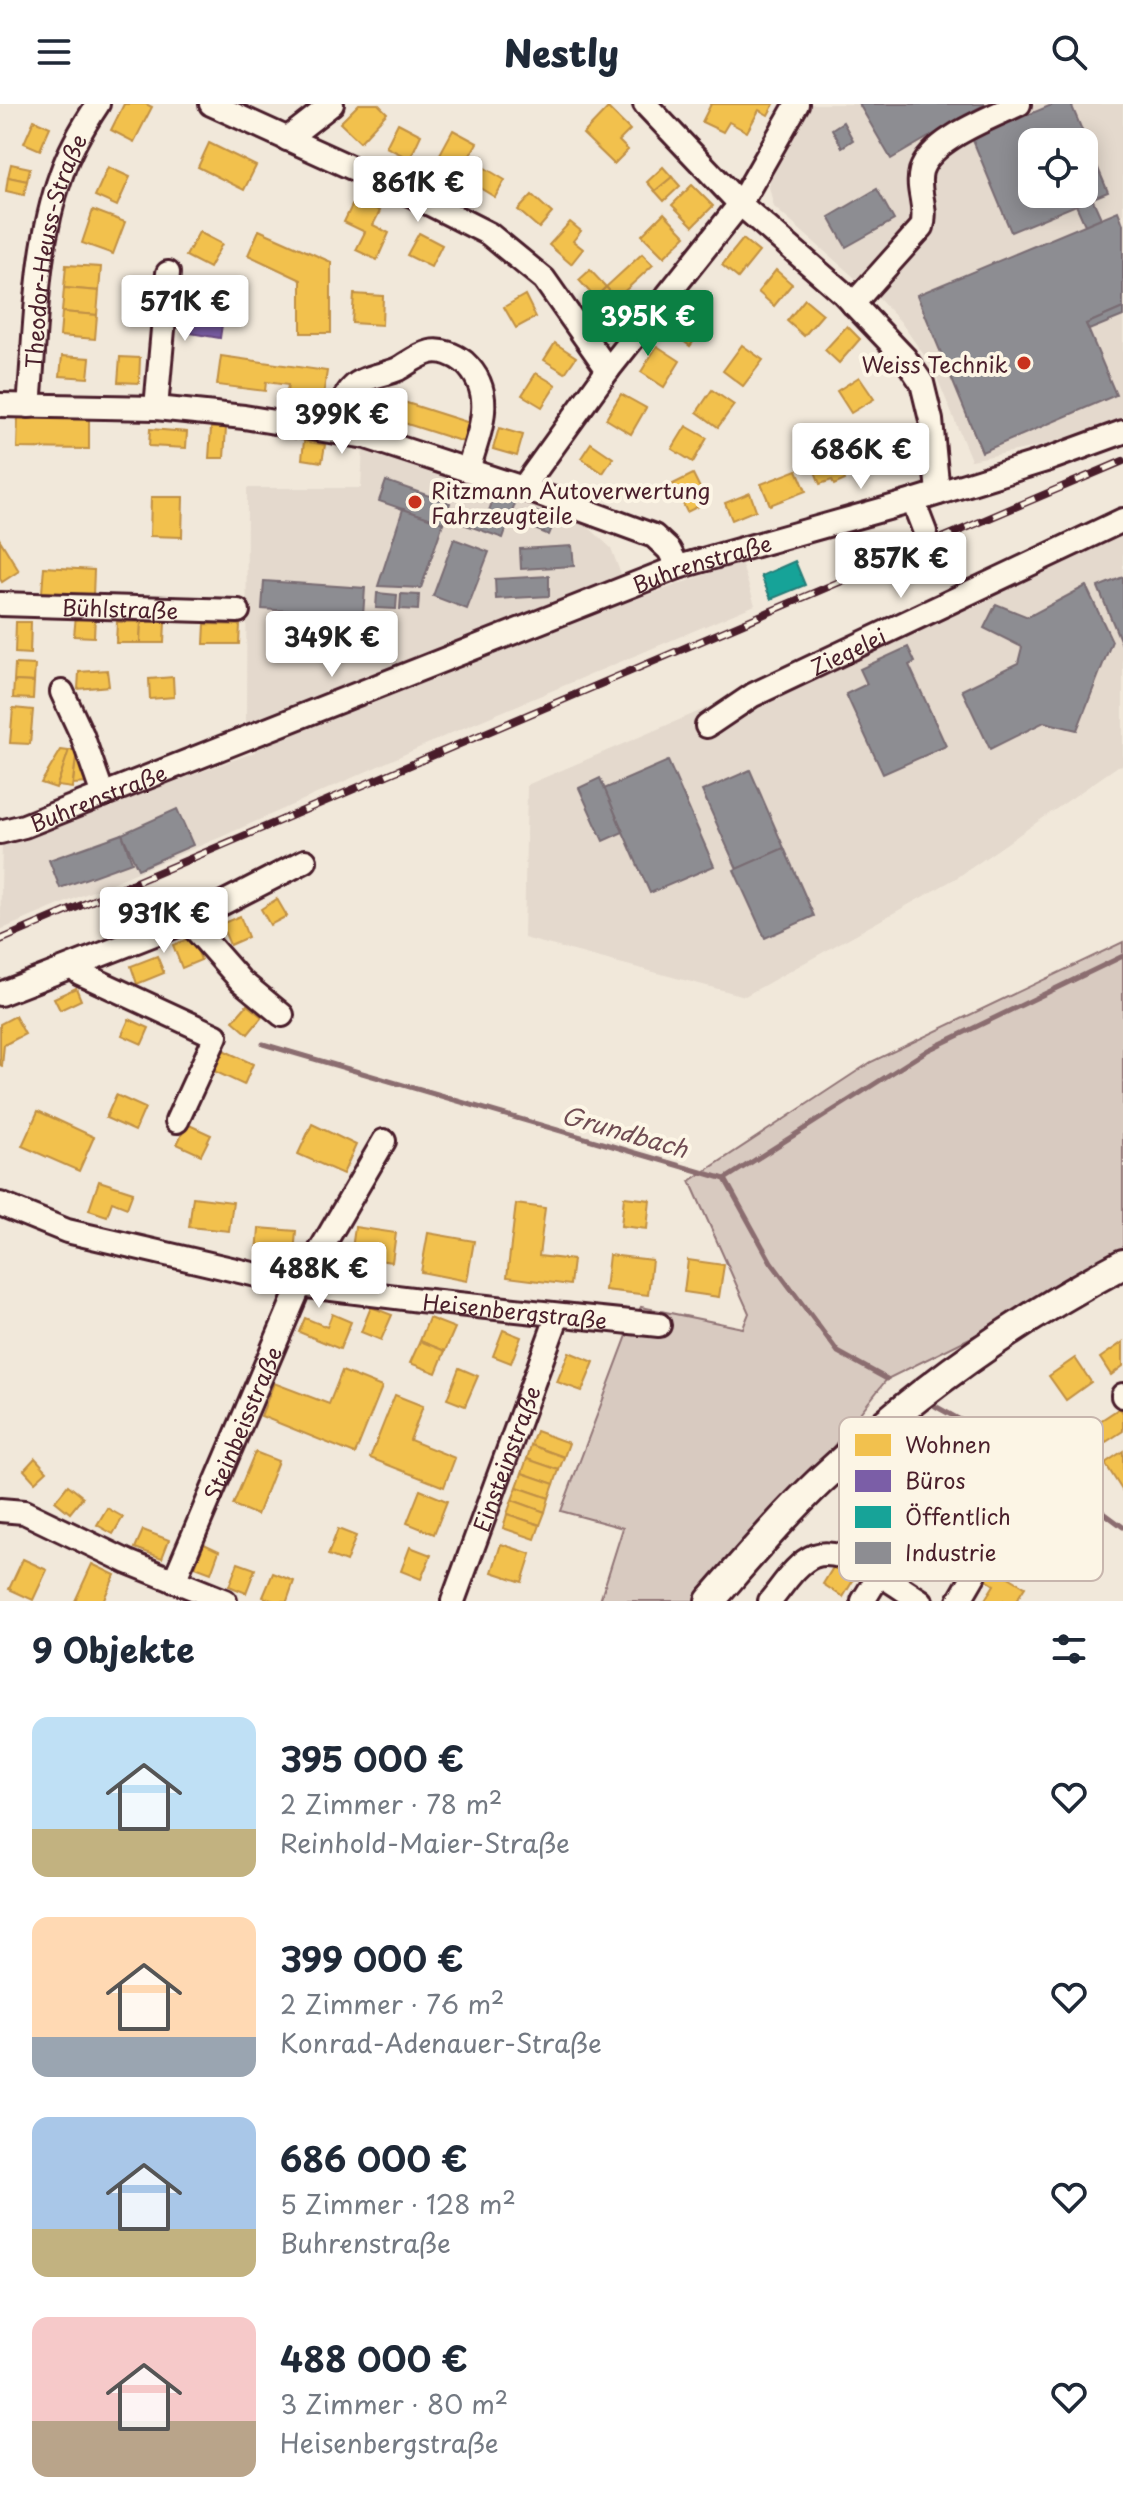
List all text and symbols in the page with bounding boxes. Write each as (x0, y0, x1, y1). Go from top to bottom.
text: Nestly (504, 25, 619, 79)
icon: menu (32, 30, 76, 74)
icon: search (1047, 30, 1091, 74)
street label: Theodor-Heuss-Straße (15, 127, 94, 369)
map controls (1018, 128, 1098, 208)
button: locate (1018, 128, 1098, 208)
pin: 861K € (353, 156, 483, 224)
text: 861K € (371, 162, 465, 201)
pin: 571K € (120, 275, 250, 343)
text: 571K € (139, 281, 231, 320)
pin: 395K € (583, 290, 713, 358)
text: 395K € (600, 296, 696, 335)
place label: Weiss Technik (861, 347, 1008, 380)
marker: Weiss Technik (1015, 354, 1033, 372)
pin: 399K € (277, 388, 407, 456)
text: 399K € (295, 394, 389, 433)
pin: 686K € (796, 423, 926, 491)
text: 686K € (810, 429, 912, 468)
place label: Ritzmann Autoverwertung Fahrzeugteile (431, 473, 710, 531)
marker: Ritzmann Autoverwertung Fahrzeugteile (406, 493, 424, 511)
street label: Buhrenstraße (627, 525, 775, 600)
pin: 857K € (836, 532, 966, 600)
text: 857K € (853, 538, 949, 577)
street label: Bühlstraße (61, 589, 179, 626)
pin: 349K € (267, 611, 397, 679)
text: 349K € (284, 617, 380, 656)
street label: Ziegelei (804, 618, 891, 682)
street label: Buhrenstraße (24, 755, 171, 839)
pin: 931K € (99, 887, 229, 955)
text: 931K € (118, 893, 210, 932)
water label: Grundbach (558, 1096, 693, 1166)
pin: 488K € (254, 1242, 384, 1310)
text: 488K € (269, 1248, 369, 1287)
street label: Heisenbergstraße (421, 1284, 609, 1336)
street label: Steinbeisstraße (194, 1341, 289, 1505)
street label: Einsteinstraße (463, 1381, 547, 1536)
legend (839, 1417, 1103, 1581)
text: Wohnen (905, 1427, 991, 1460)
text: Büros (905, 1463, 965, 1496)
text: Öffentlich (905, 1499, 1011, 1532)
text: Industrie (905, 1535, 997, 1568)
text: 9 Objekte (32, 1623, 195, 1675)
icon: filters (1047, 1627, 1091, 1671)
text: 395 000 € (280, 1732, 464, 1784)
icon: home (96, 1749, 192, 1845)
icon: heart (1047, 1775, 1091, 1819)
text: 2 Zimmer · 78 m² (280, 1784, 502, 1823)
text: Reinhold-Maier-Straße (280, 1823, 570, 1862)
text: 399 000 € (280, 1932, 464, 1984)
icon: home (96, 1949, 192, 2045)
icon: heart (1047, 1975, 1091, 2019)
text: 2 Zimmer · 76 m² (280, 1984, 504, 2023)
text: Konrad-Adenauer-Straße (280, 2023, 602, 2062)
text: 686 000 € (280, 2132, 468, 2184)
icon: home (96, 2149, 192, 2245)
icon: heart (1047, 2175, 1091, 2219)
text: 5 Zimmer · 128 m² (280, 2184, 516, 2223)
text: Buhrenstraße (280, 2223, 451, 2262)
text: 488 000 € (280, 2332, 468, 2384)
icon: home (96, 2349, 192, 2445)
icon: heart (1047, 2375, 1091, 2419)
text: 3 Zimmer · 80 m² (280, 2384, 508, 2423)
text: Heisenbergstraße (280, 2423, 499, 2462)

